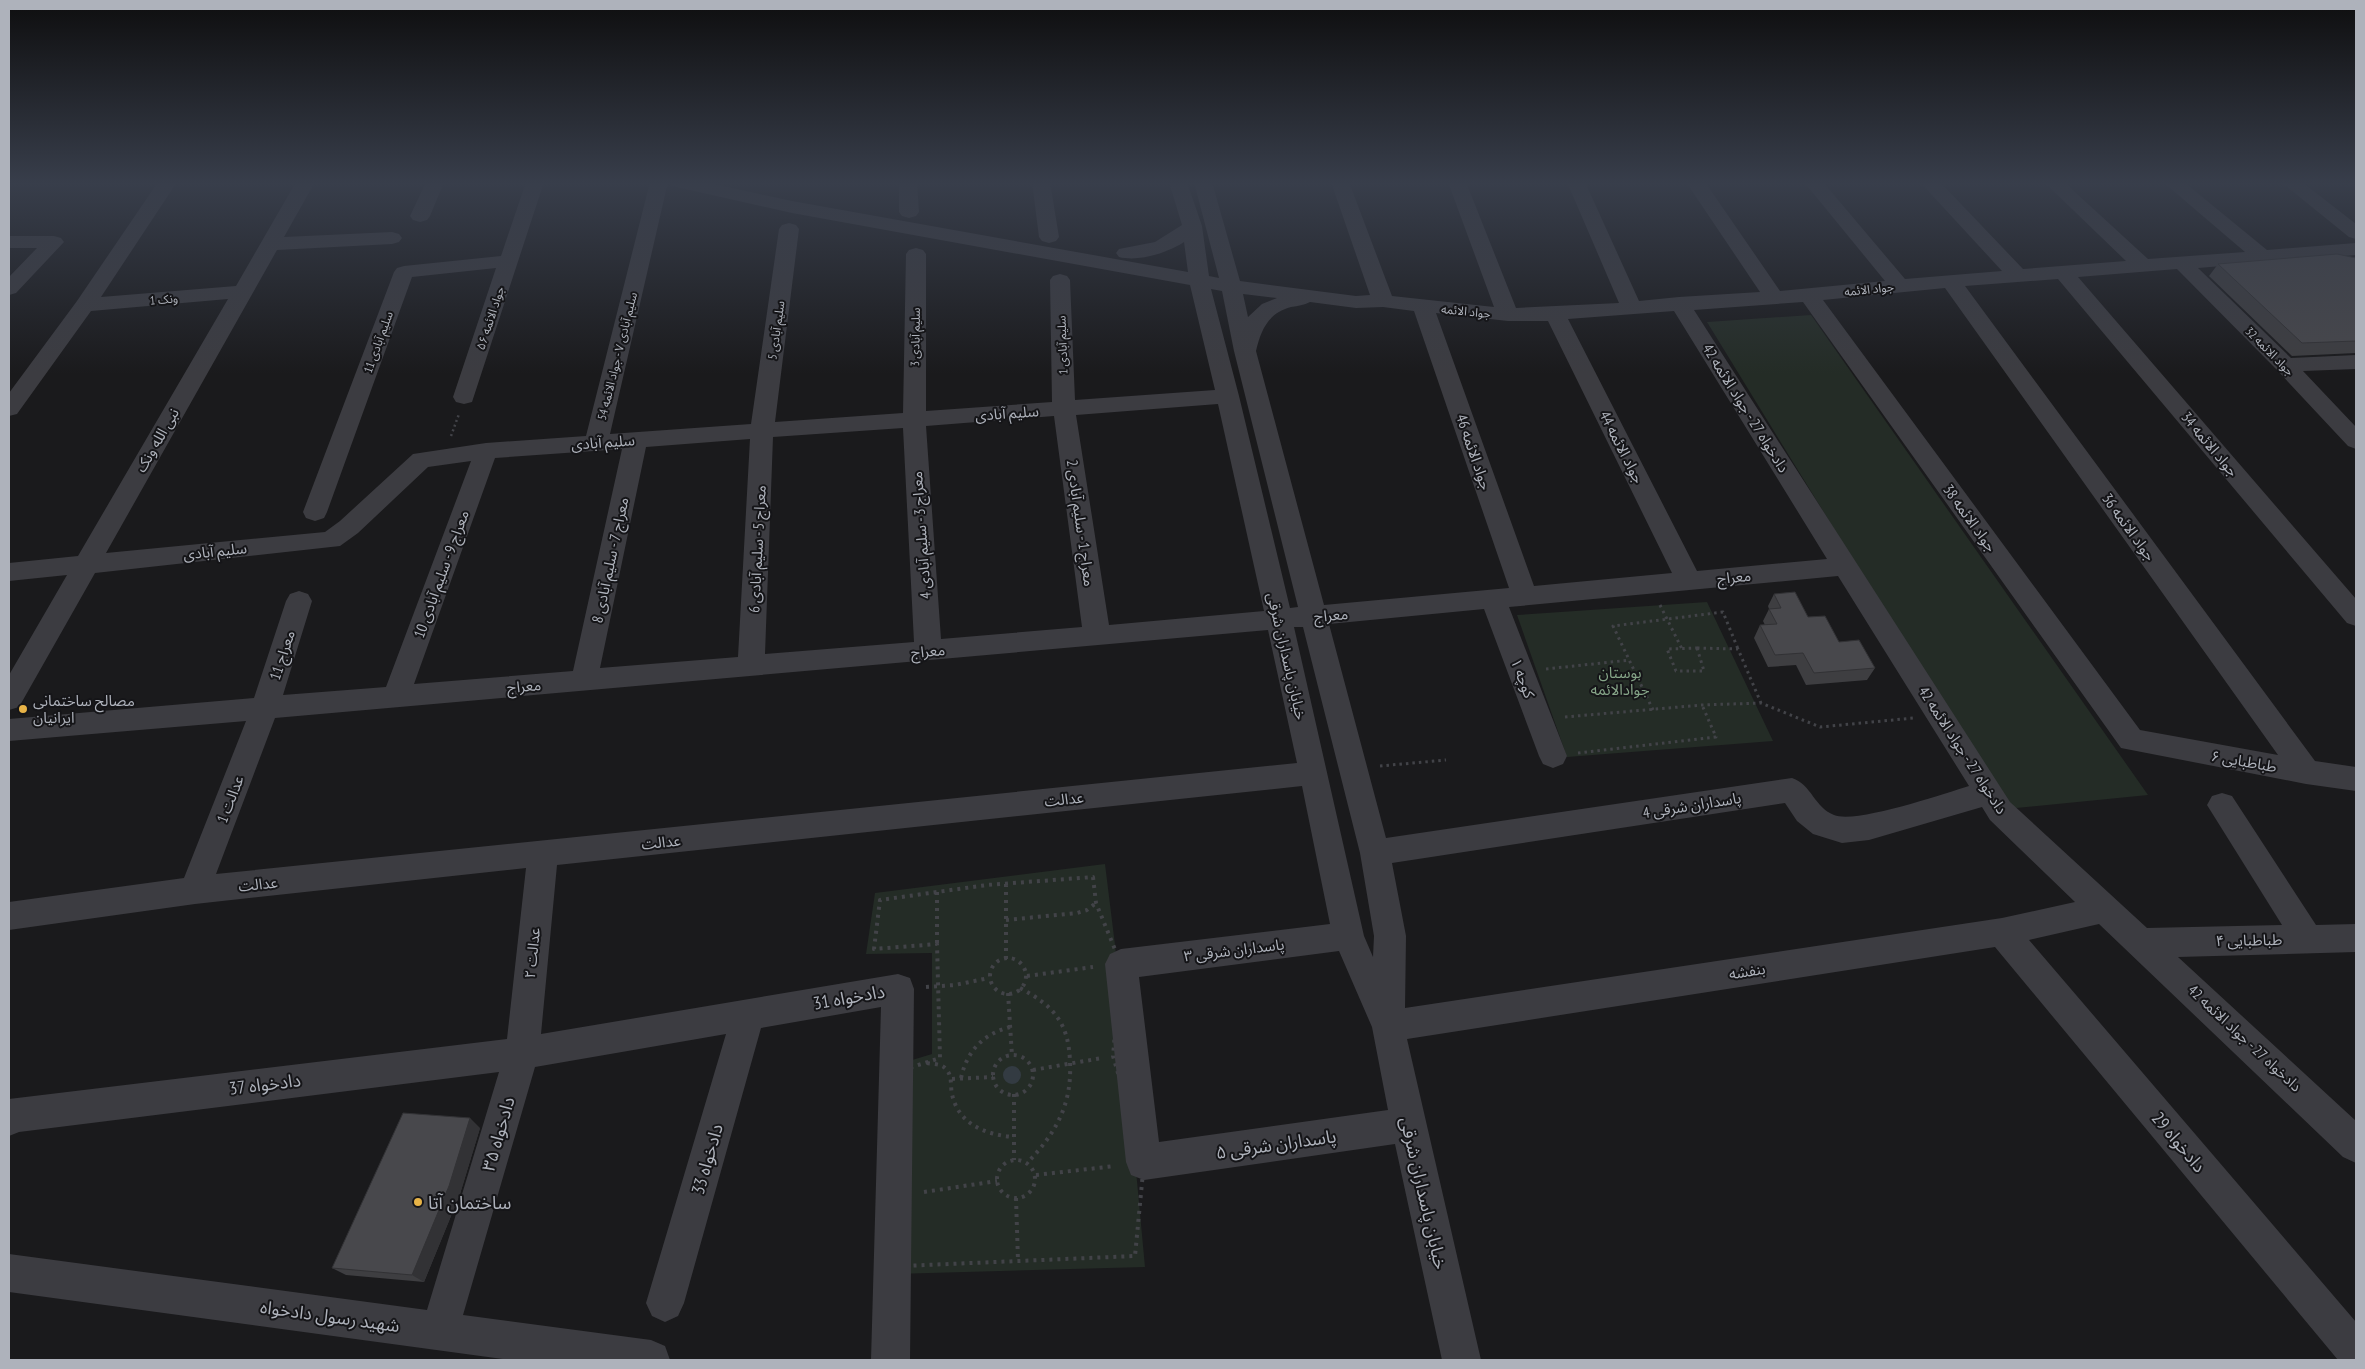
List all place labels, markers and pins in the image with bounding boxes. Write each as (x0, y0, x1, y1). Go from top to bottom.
place label: مصالح ساختمانی ایرانیان (33, 691, 135, 727)
marker: مصالح ساختمانی ایرانیان (17, 703, 29, 715)
place label: ساختمان آتا (428, 1191, 511, 1214)
marker: ساختمان آتا (412, 1196, 424, 1208)

